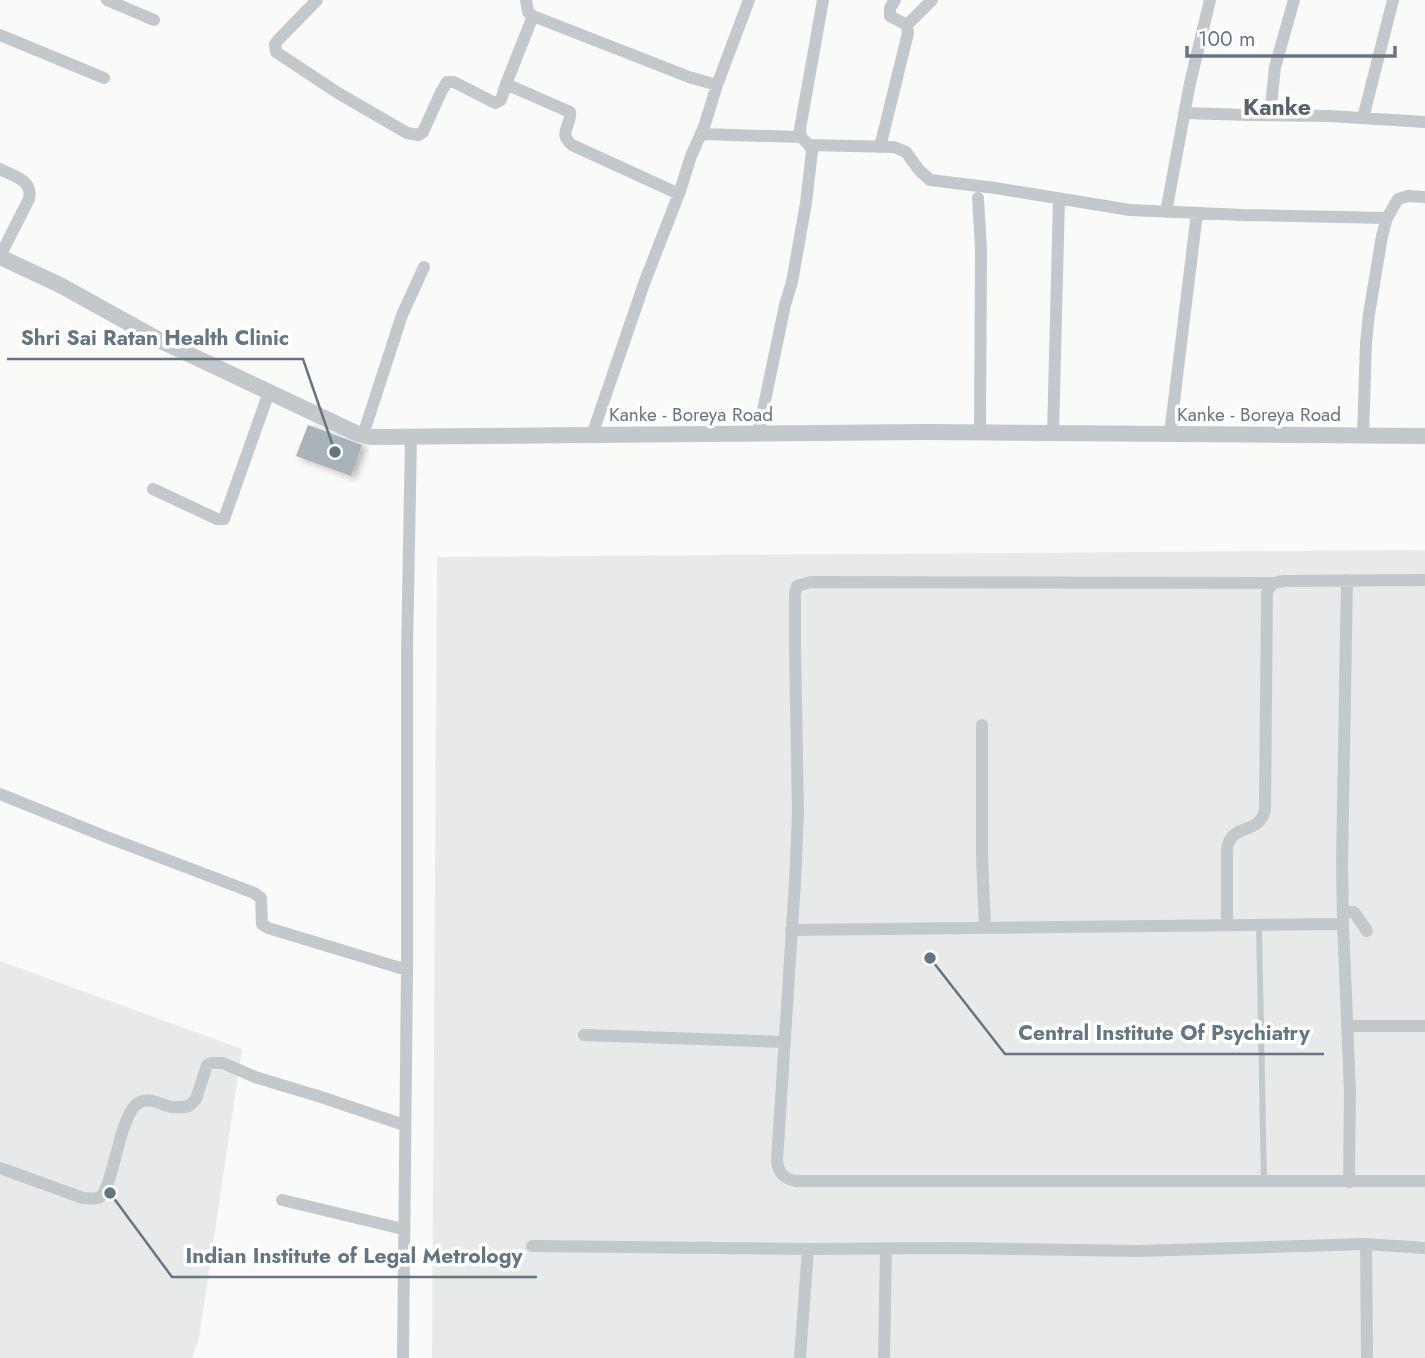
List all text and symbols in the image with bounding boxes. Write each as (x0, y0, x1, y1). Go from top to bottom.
scale bar (1187, 14, 1395, 58)
text: 100 m (1198, 24, 1255, 54)
district label: Kanke (1243, 90, 1311, 124)
callout: Shri Sai Ratan Health Clinic (7, 317, 303, 359)
text: Shri Sai Ratan Health Clinic (21, 323, 289, 353)
street label: Kanke - Boreya Road (609, 401, 773, 428)
street label: Kanke - Boreya Road (1177, 401, 1341, 428)
callout: Central Institute Of Psychiatry (1005, 1012, 1324, 1054)
text: Central Institute Of Psychiatry (1018, 1018, 1311, 1048)
callout: Indian Institute of Legal Metrology (172, 1235, 537, 1277)
text: Indian Institute of Legal Metrology (186, 1241, 524, 1271)

